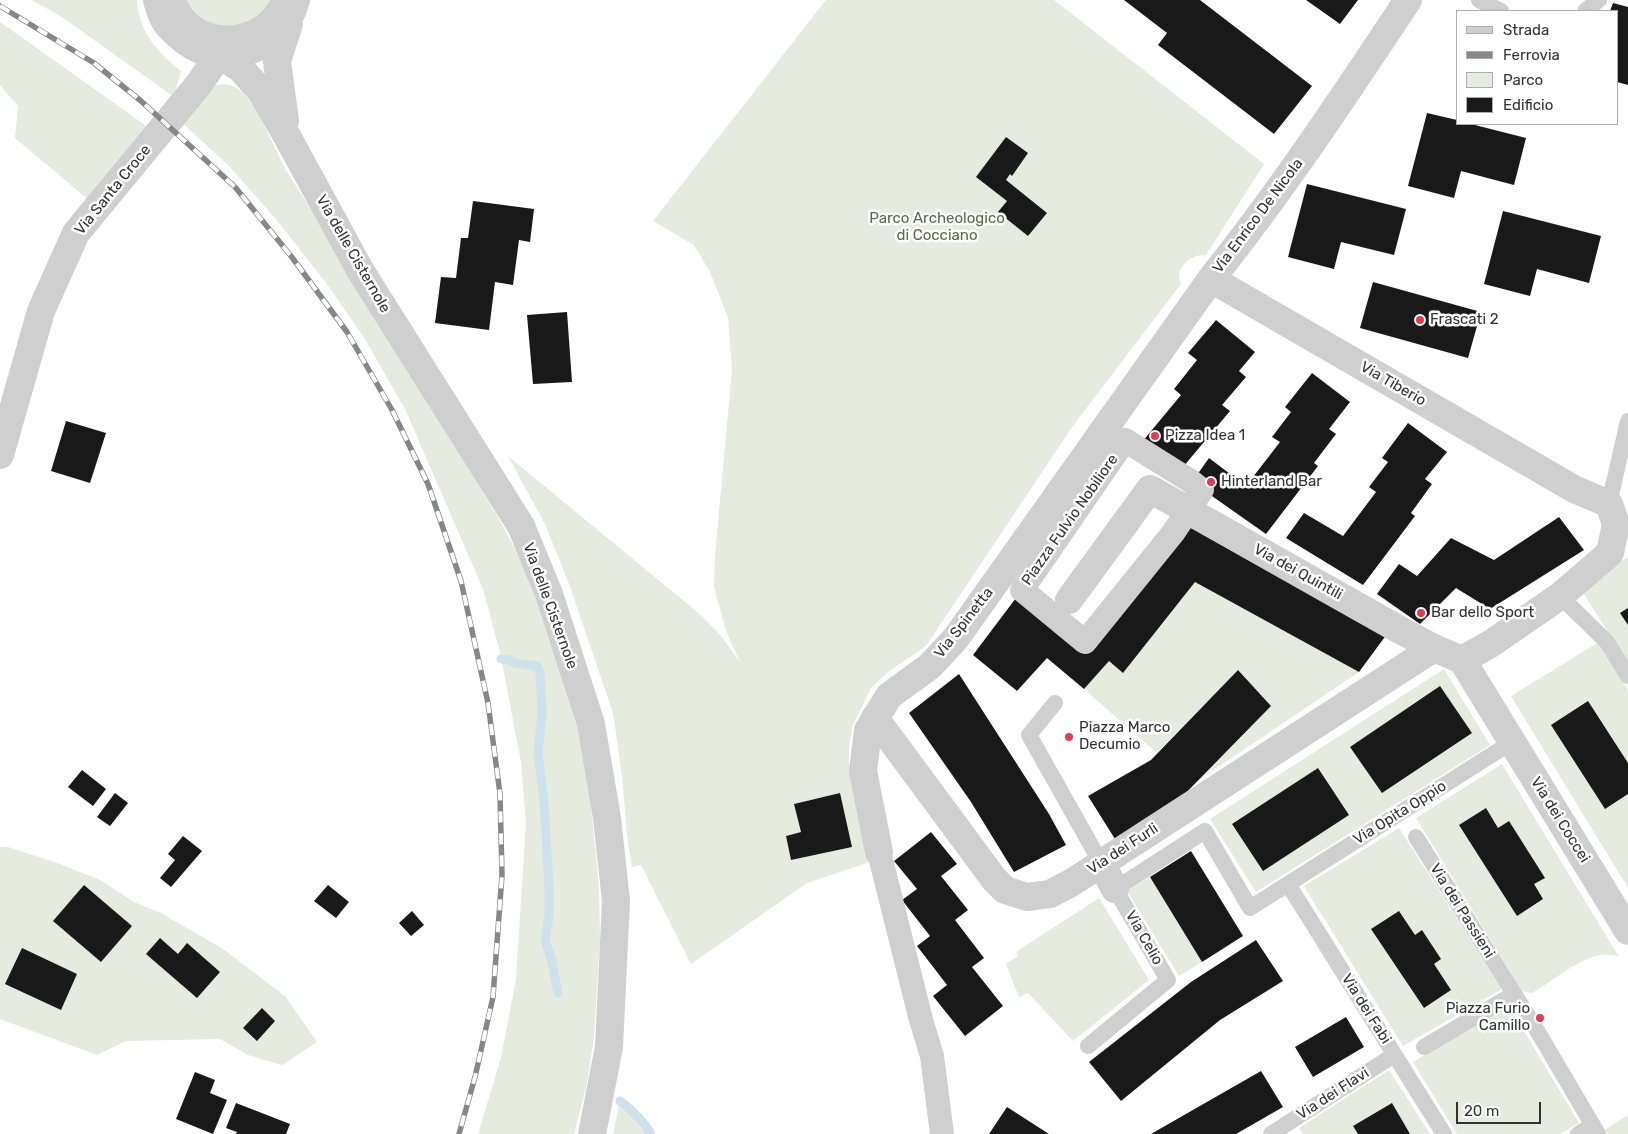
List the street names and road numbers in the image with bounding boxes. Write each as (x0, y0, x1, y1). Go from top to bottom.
street label: Via Santa Croce (71, 141, 155, 239)
street label: Via Enrico De Nicola (1209, 155, 1307, 277)
street label: Via delle Cisternole (312, 192, 394, 316)
street label: Via Tiberio (1357, 358, 1429, 410)
street label: Piazza Fulvio Nobiliore (1018, 451, 1122, 589)
street label: Via delle Cisternole (519, 540, 581, 672)
street label: Via dei Quintili (1251, 540, 1345, 604)
street label: Via Spinetta (931, 584, 997, 662)
street label: Via dei Coccei (1527, 774, 1593, 866)
street label: Via Opita Oppio (1350, 777, 1450, 849)
street label: Via dei Furli (1084, 820, 1162, 878)
street label: Via dei Passieni (1426, 861, 1498, 961)
street label: Via Celio (1121, 908, 1167, 968)
street label: Via dei Fabi (1337, 971, 1395, 1047)
street label: Via dei Flavi (1294, 1064, 1372, 1124)

